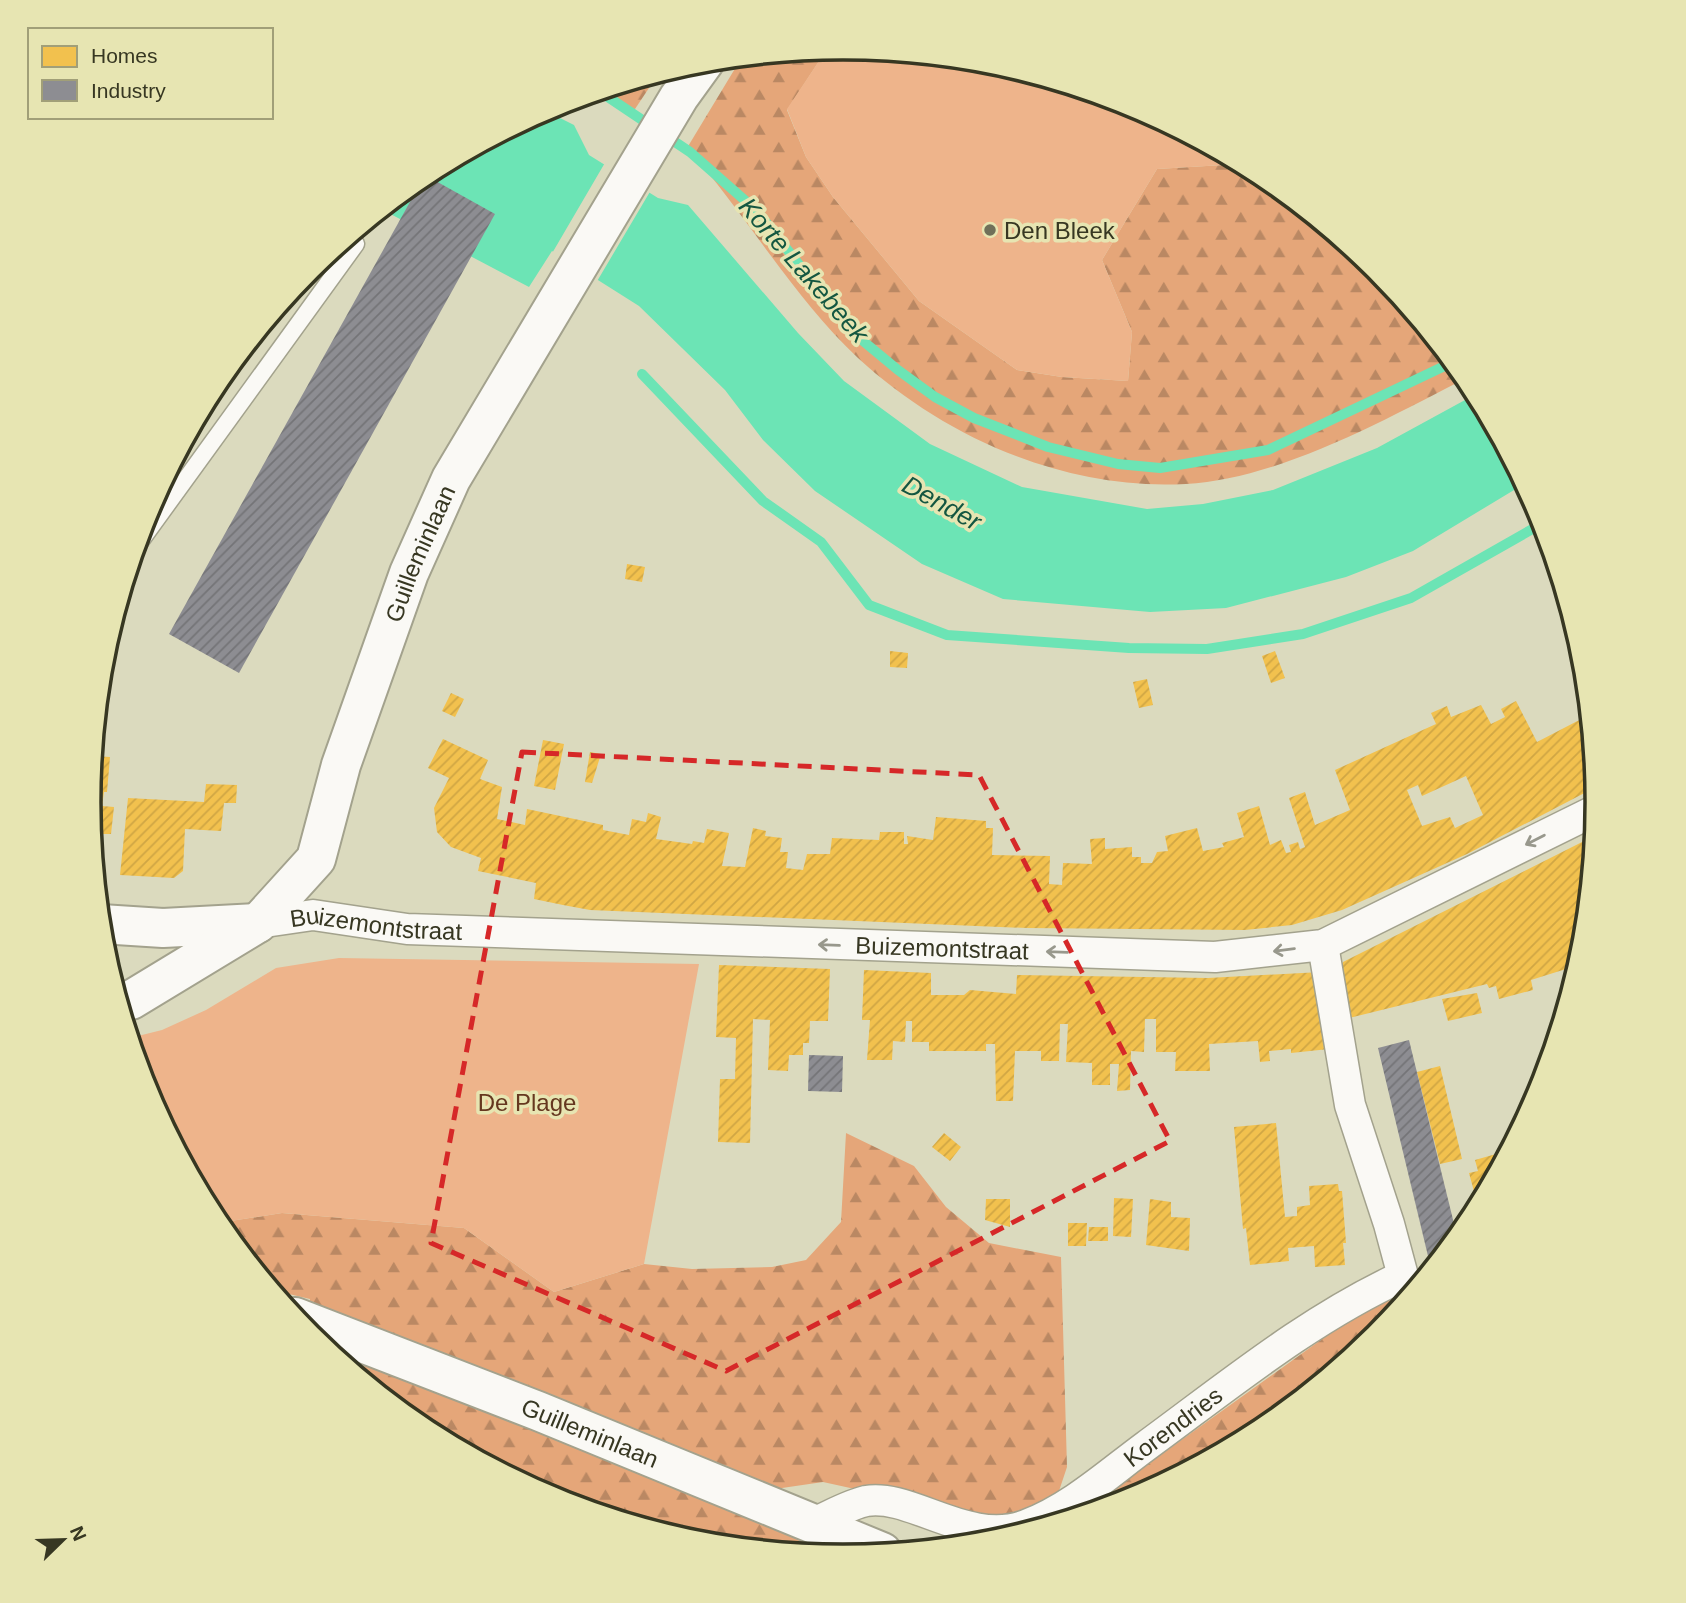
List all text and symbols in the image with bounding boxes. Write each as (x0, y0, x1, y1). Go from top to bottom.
legend (28, 28, 273, 119)
text: Homes (91, 44, 158, 67)
text: Industry (91, 79, 166, 102)
water label: Korte Lakebeek (733, 191, 876, 350)
place label: Den Bleek (1004, 217, 1116, 244)
marker: Den Bleek (982, 222, 998, 238)
water label: Dender (897, 469, 988, 537)
street label: Guilleminlaan (379, 481, 460, 625)
one-way arrow (1525, 834, 1546, 848)
street label: Buizemontstraat (288, 901, 463, 944)
street label: Buizemontstraat (855, 931, 1030, 964)
one-way arrow (818, 938, 841, 951)
one-way arrow (1273, 943, 1295, 956)
one-way arrow (1045, 946, 1068, 959)
park label: De Plage (478, 1089, 576, 1116)
street label: Korendries (1118, 1381, 1227, 1472)
street label: Guilleminlaan (518, 1393, 663, 1473)
north arrow (28, 1505, 98, 1575)
text: N (66, 1523, 91, 1544)

